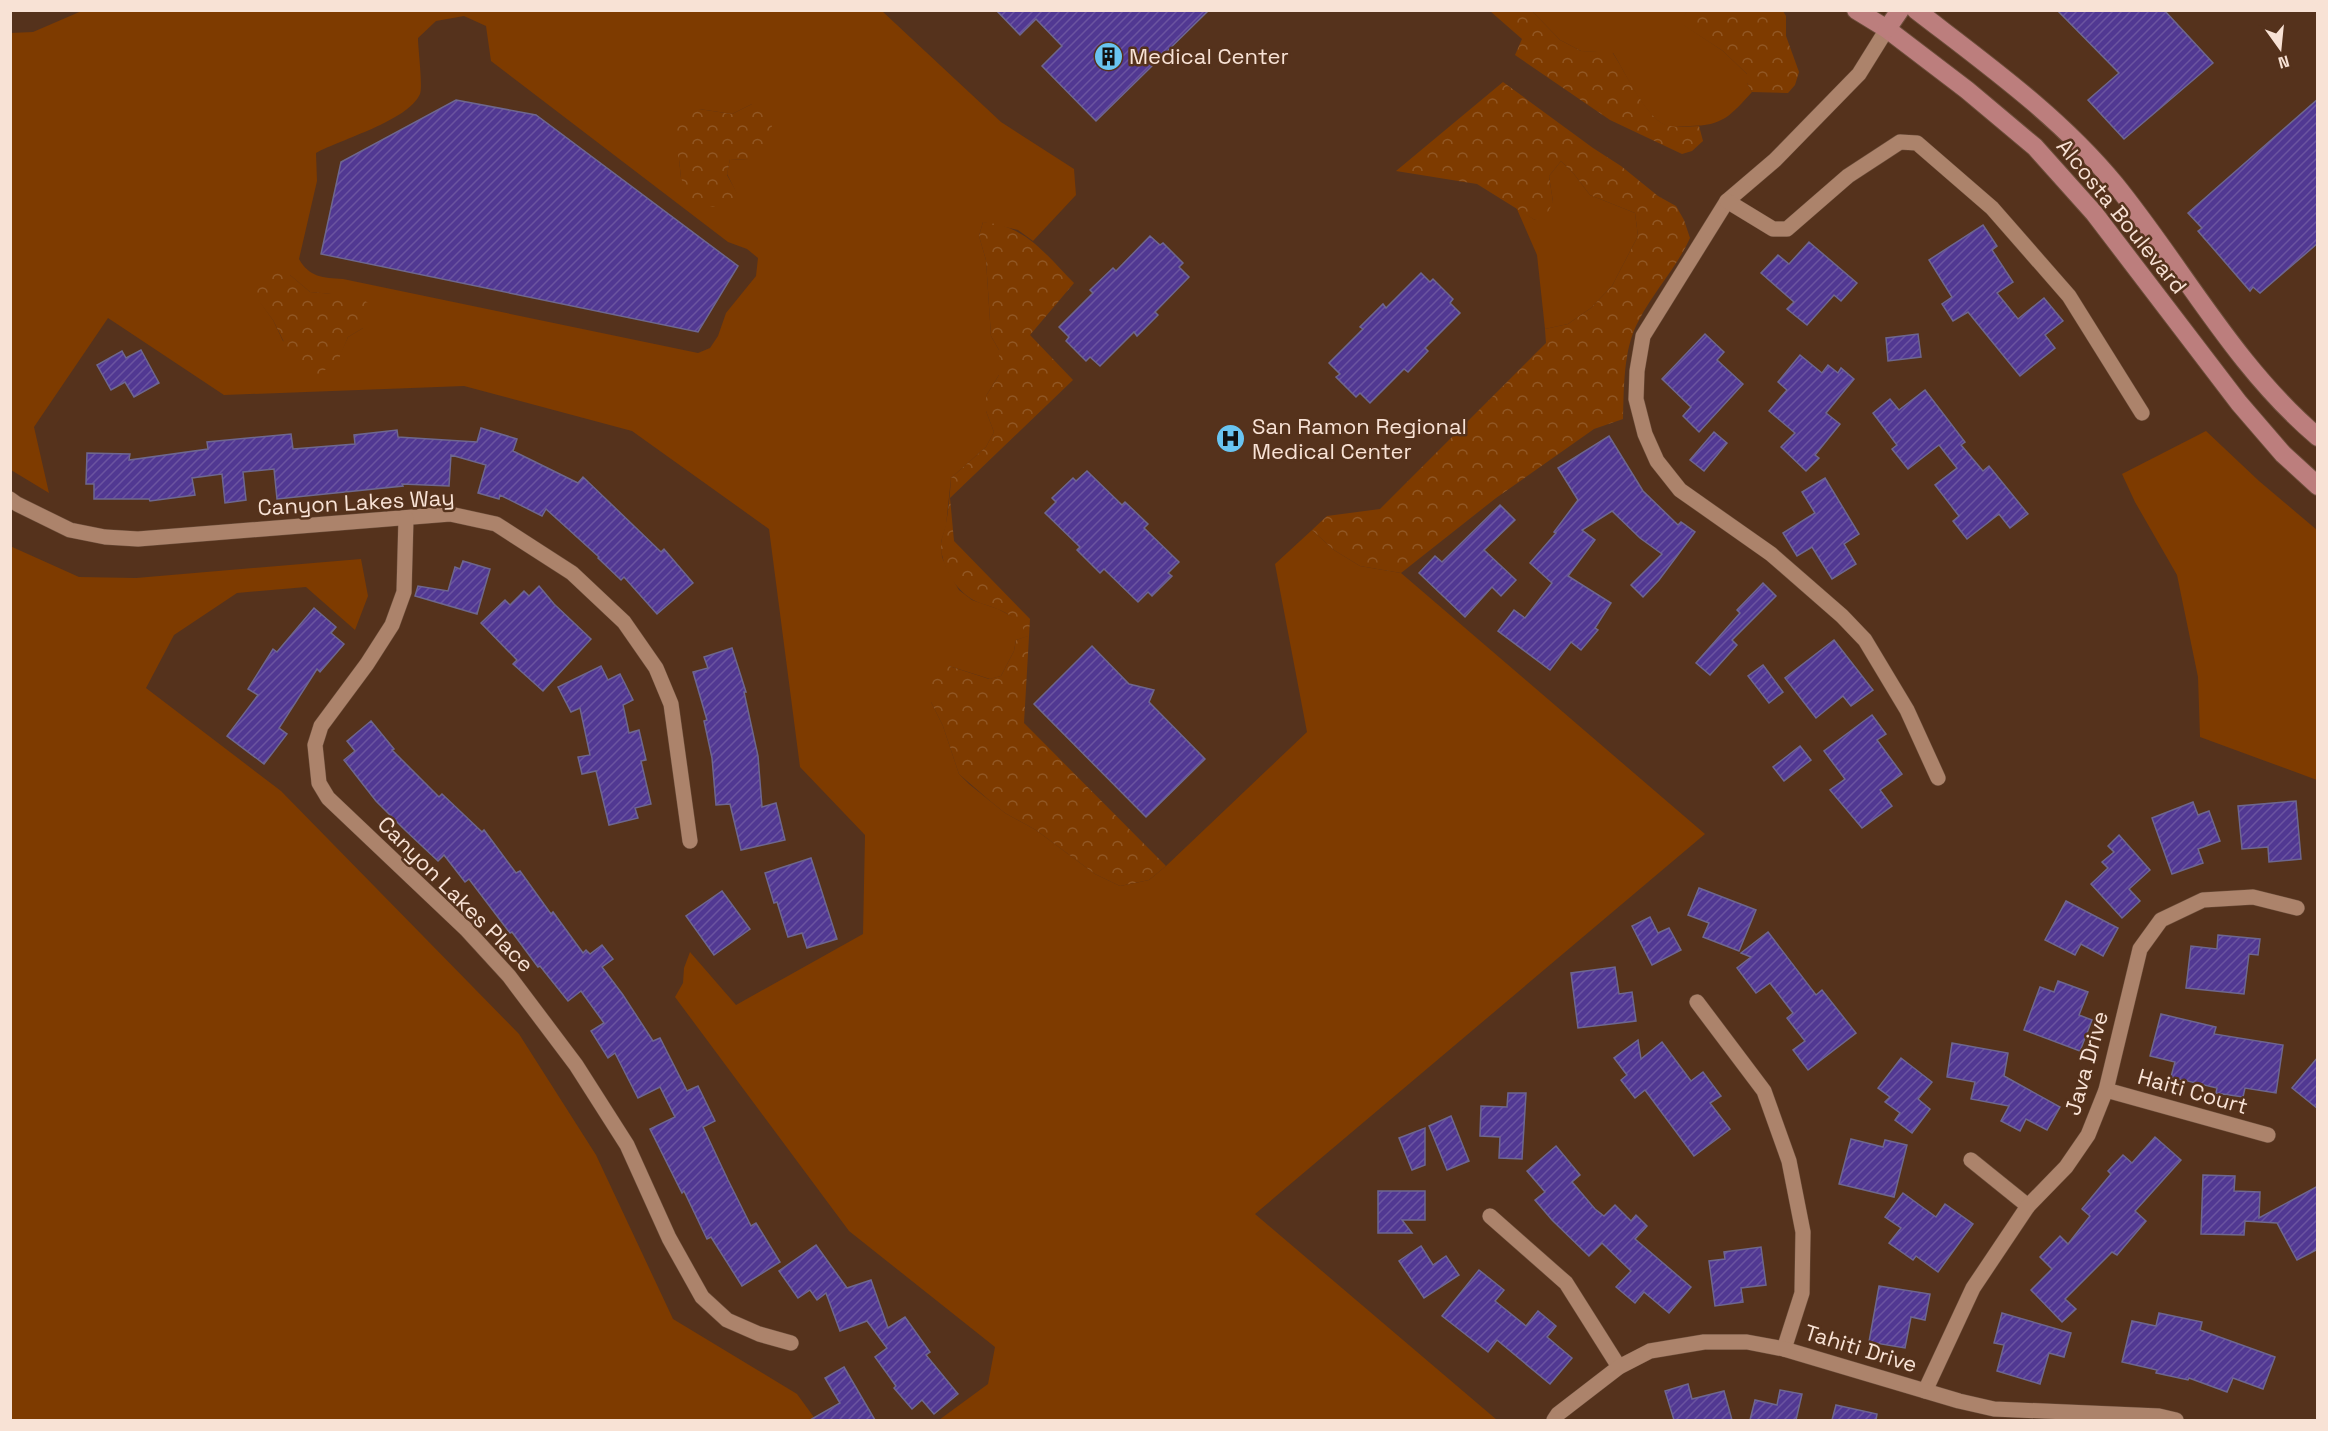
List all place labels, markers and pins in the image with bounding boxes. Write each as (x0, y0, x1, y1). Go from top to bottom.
building icon: Medical Center (1092, 40, 1124, 72)
place label: Medical Center (1129, 42, 1289, 70)
place label: San Ramon Regional Medical Center (1252, 412, 1467, 465)
hospital icon: San Ramon Regional Medical Center (1215, 423, 1247, 455)

